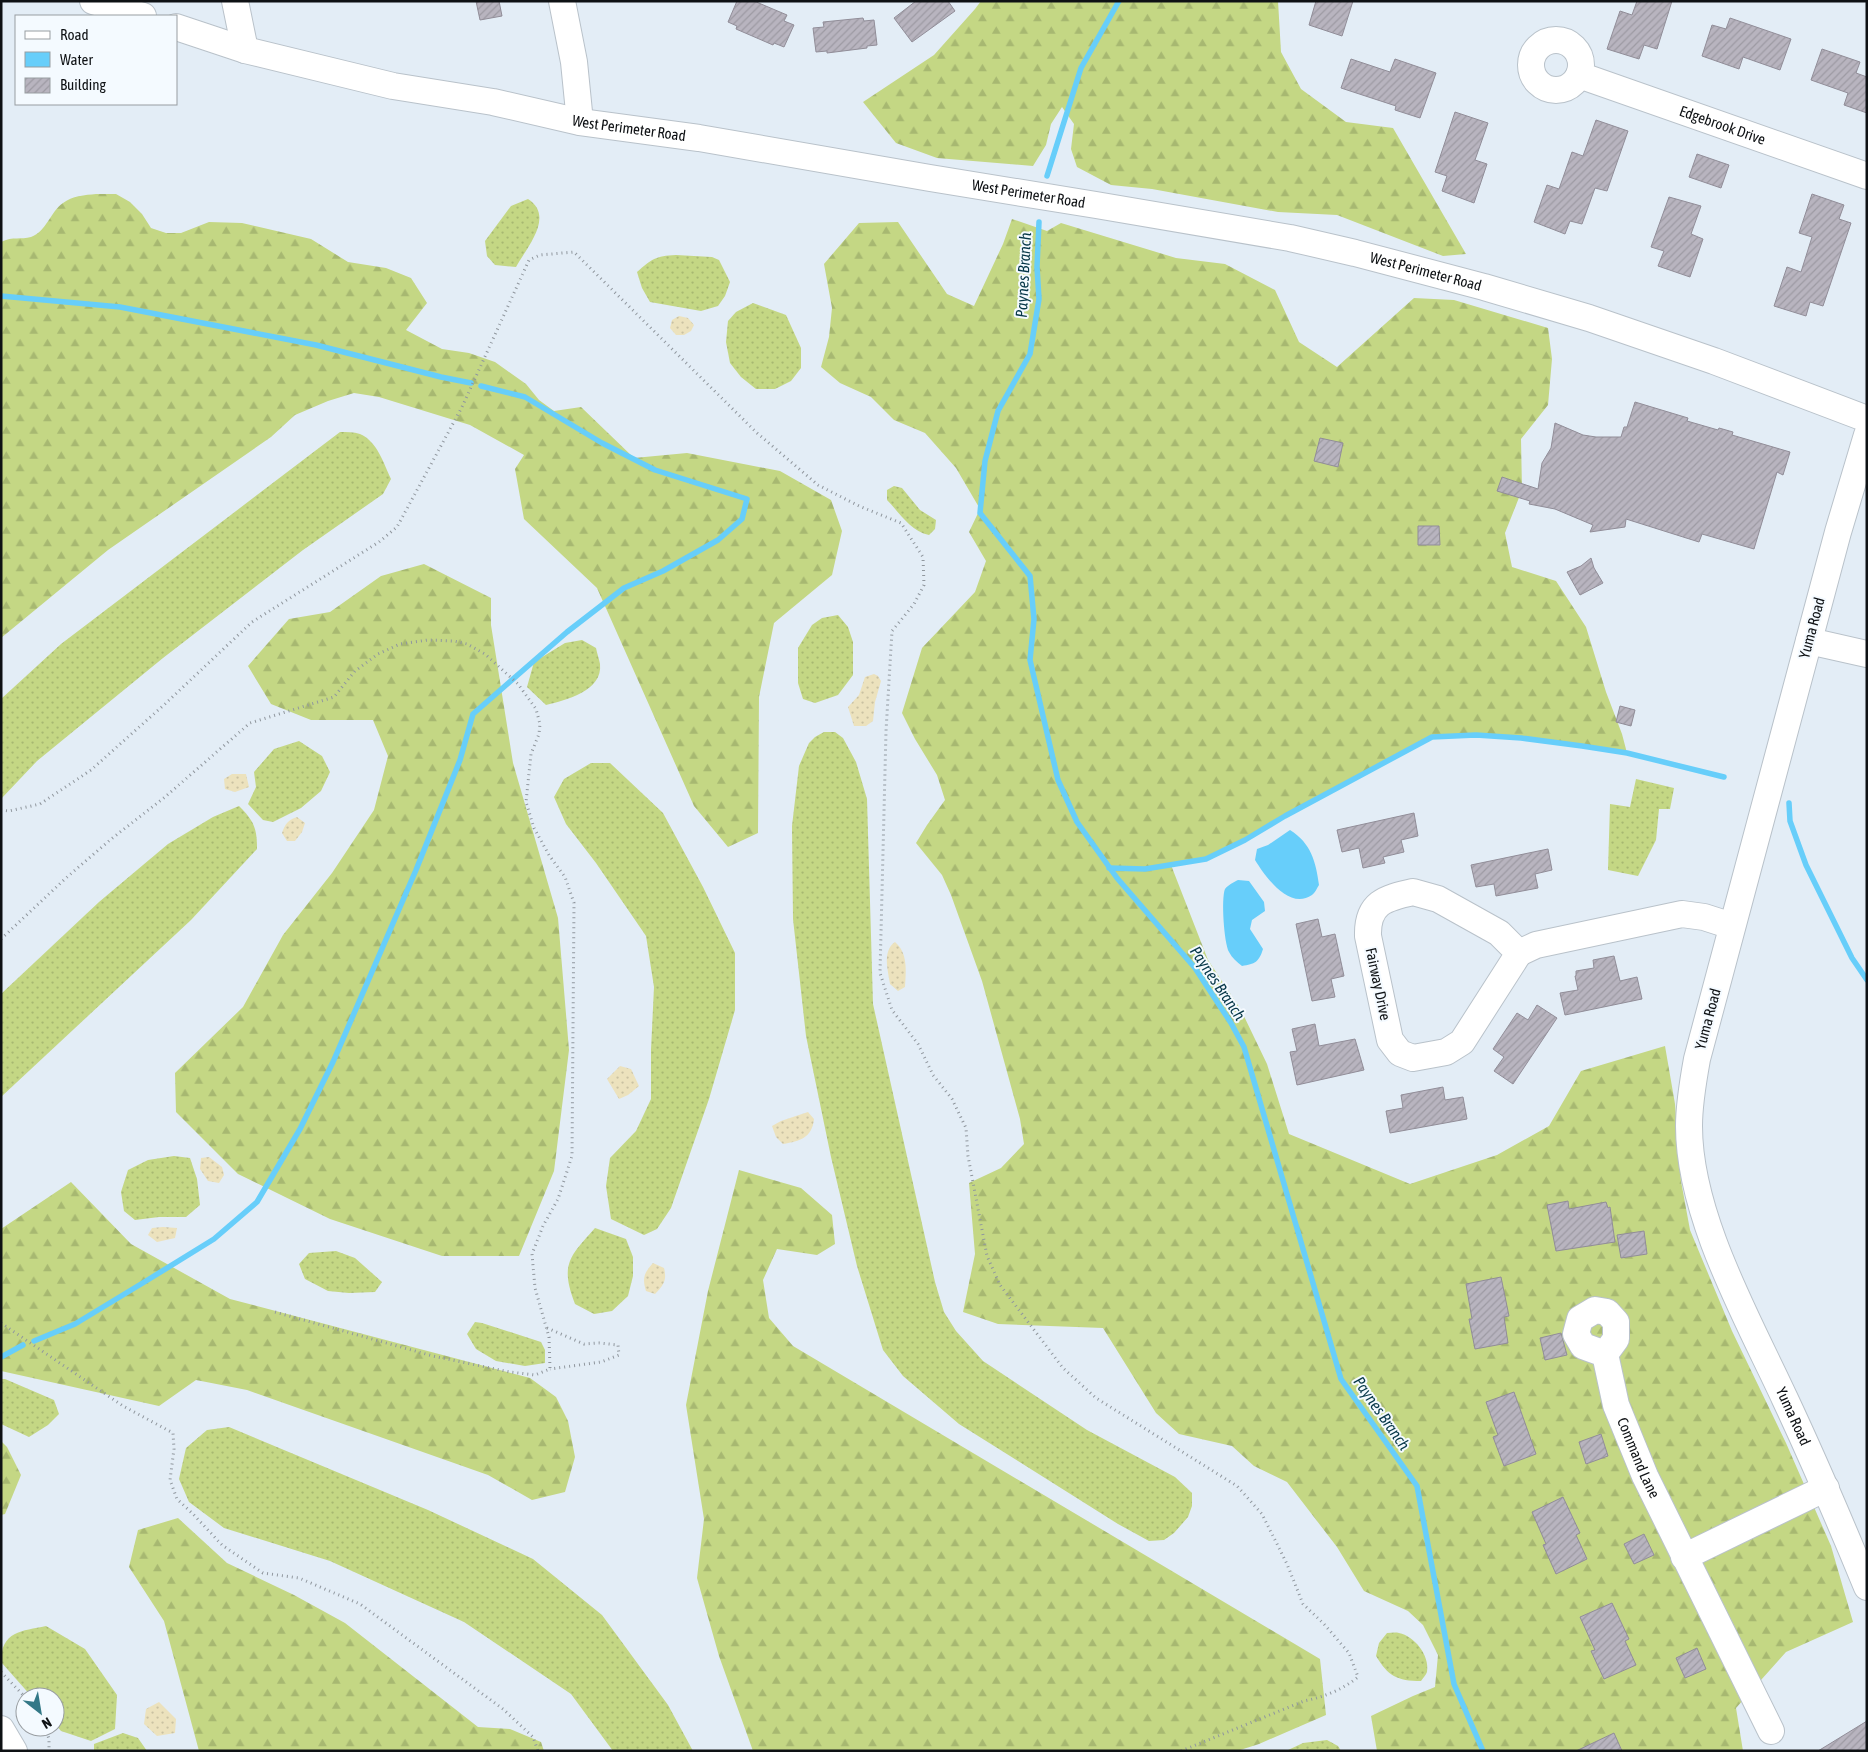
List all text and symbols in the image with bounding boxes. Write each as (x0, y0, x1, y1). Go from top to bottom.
legend (15, 15, 178, 105)
text: Road (60, 26, 89, 43)
text: Water (60, 51, 93, 68)
text: Building (60, 76, 106, 93)
street label: Edgebrook Drive (1677, 102, 1768, 148)
street label: West Perimeter Road (570, 111, 687, 144)
street label: West Perimeter Road (971, 176, 1087, 211)
water label: Paynes Branch (1012, 232, 1035, 318)
street label: West Perimeter Road (1368, 248, 1484, 294)
street label: Yuma Road (1795, 596, 1828, 660)
water label: Paynes Branch (1186, 943, 1249, 1024)
street label: Fairway Drive (1363, 946, 1395, 1022)
street label: Yuma Road (1691, 987, 1724, 1051)
water label: Paynes Branch (1349, 1373, 1414, 1454)
street label: Yuma Road (1773, 1384, 1814, 1448)
street label: Command Lane (1614, 1415, 1664, 1501)
north arrow (15, 1687, 65, 1737)
text: N (39, 1714, 54, 1732)

